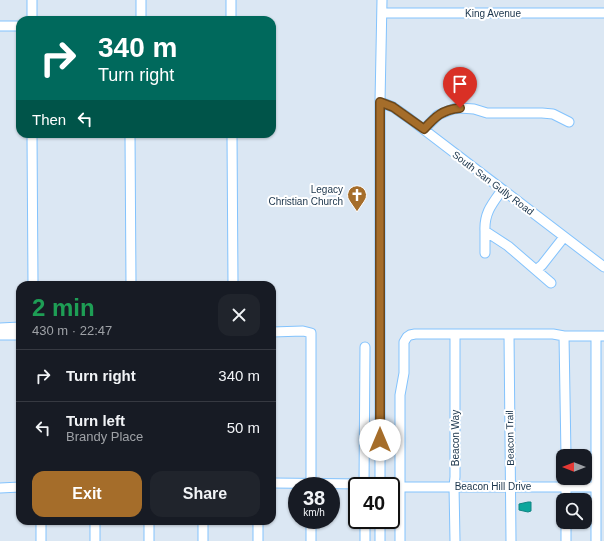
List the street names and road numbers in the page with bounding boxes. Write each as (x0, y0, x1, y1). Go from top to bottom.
street label: King Avenue (465, 8, 521, 19)
street label: South San Gully Road (450, 149, 536, 217)
street label: Beacon Way (450, 410, 461, 466)
street label: Beacon Trail (504, 410, 516, 466)
street label: Beacon Hill Drive (455, 481, 532, 492)

